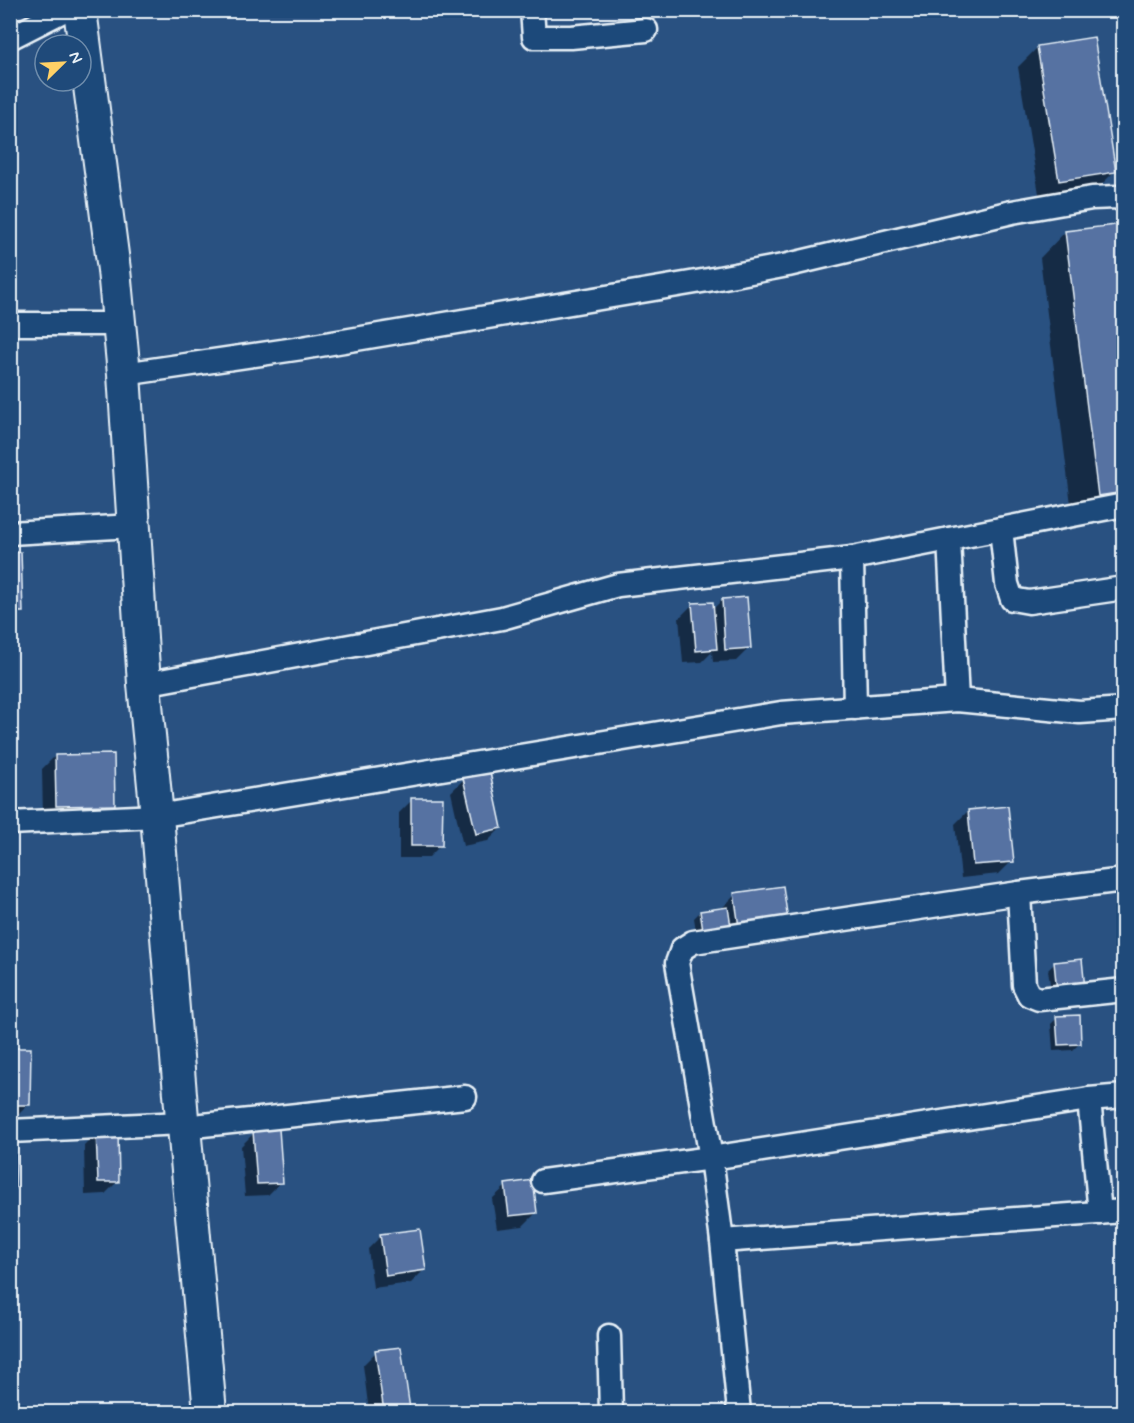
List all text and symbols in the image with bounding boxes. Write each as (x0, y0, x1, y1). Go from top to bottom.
north arrow (33, 33, 93, 93)
text: N (64, 48, 87, 67)

